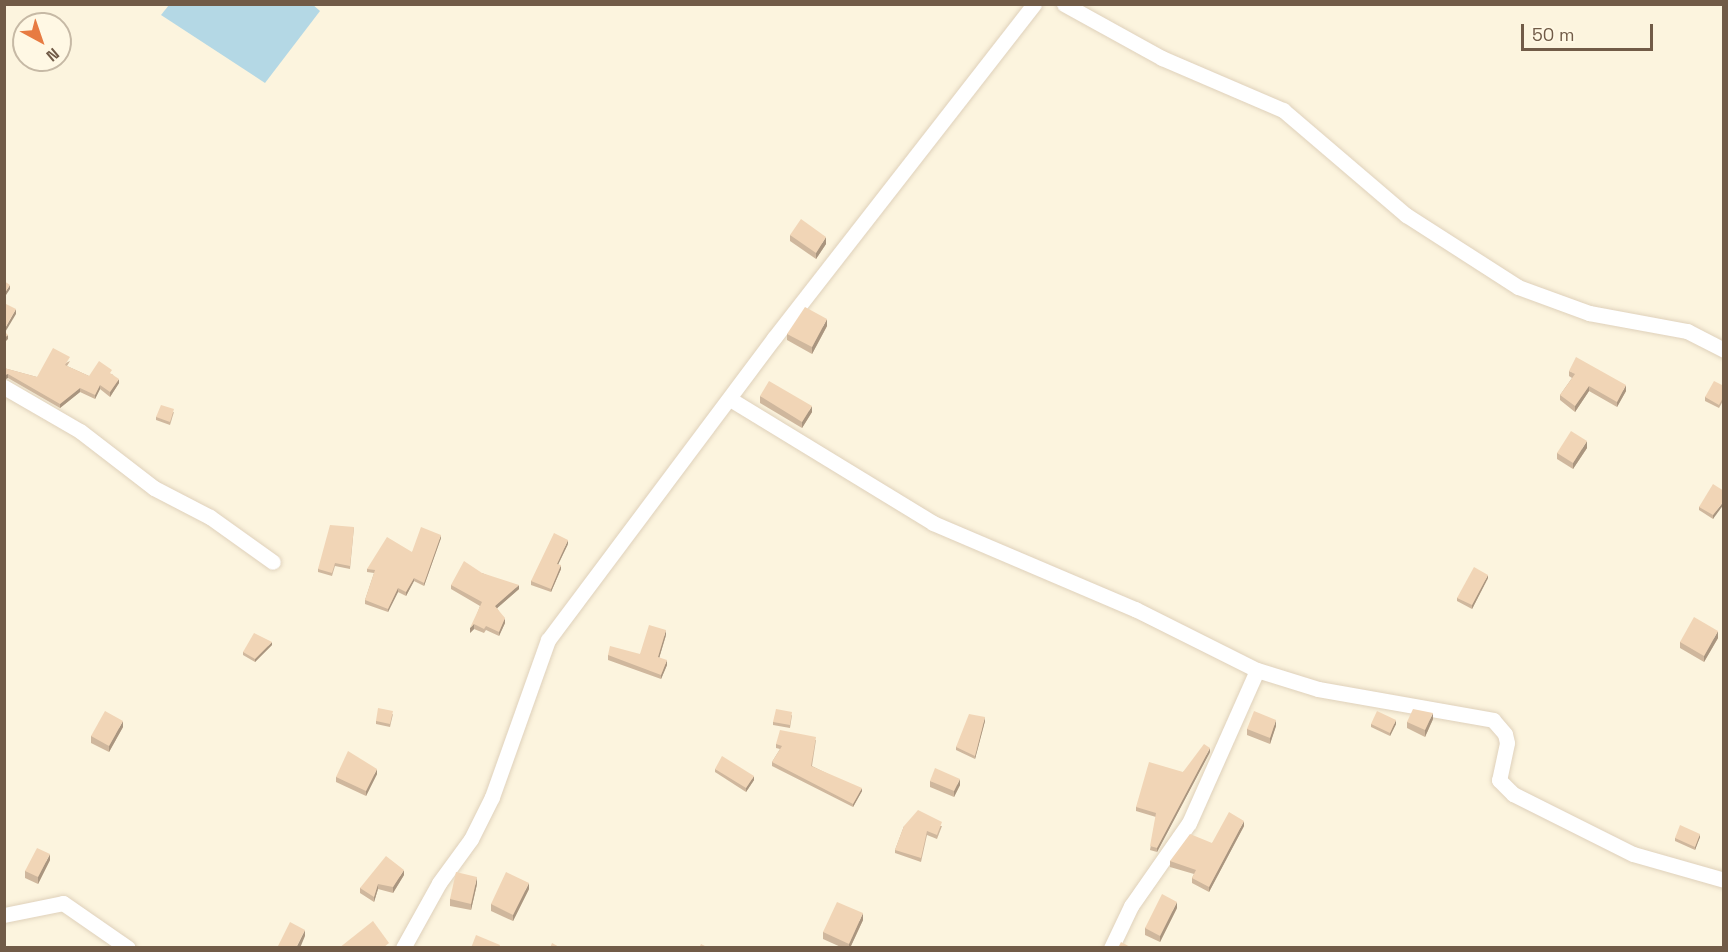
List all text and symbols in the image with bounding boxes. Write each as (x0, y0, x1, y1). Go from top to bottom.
north arrow (12, 12, 72, 72)
scale bar (1524, 12, 1656, 50)
text: 50 m (1532, 23, 1574, 46)
text: N (42, 43, 63, 66)

